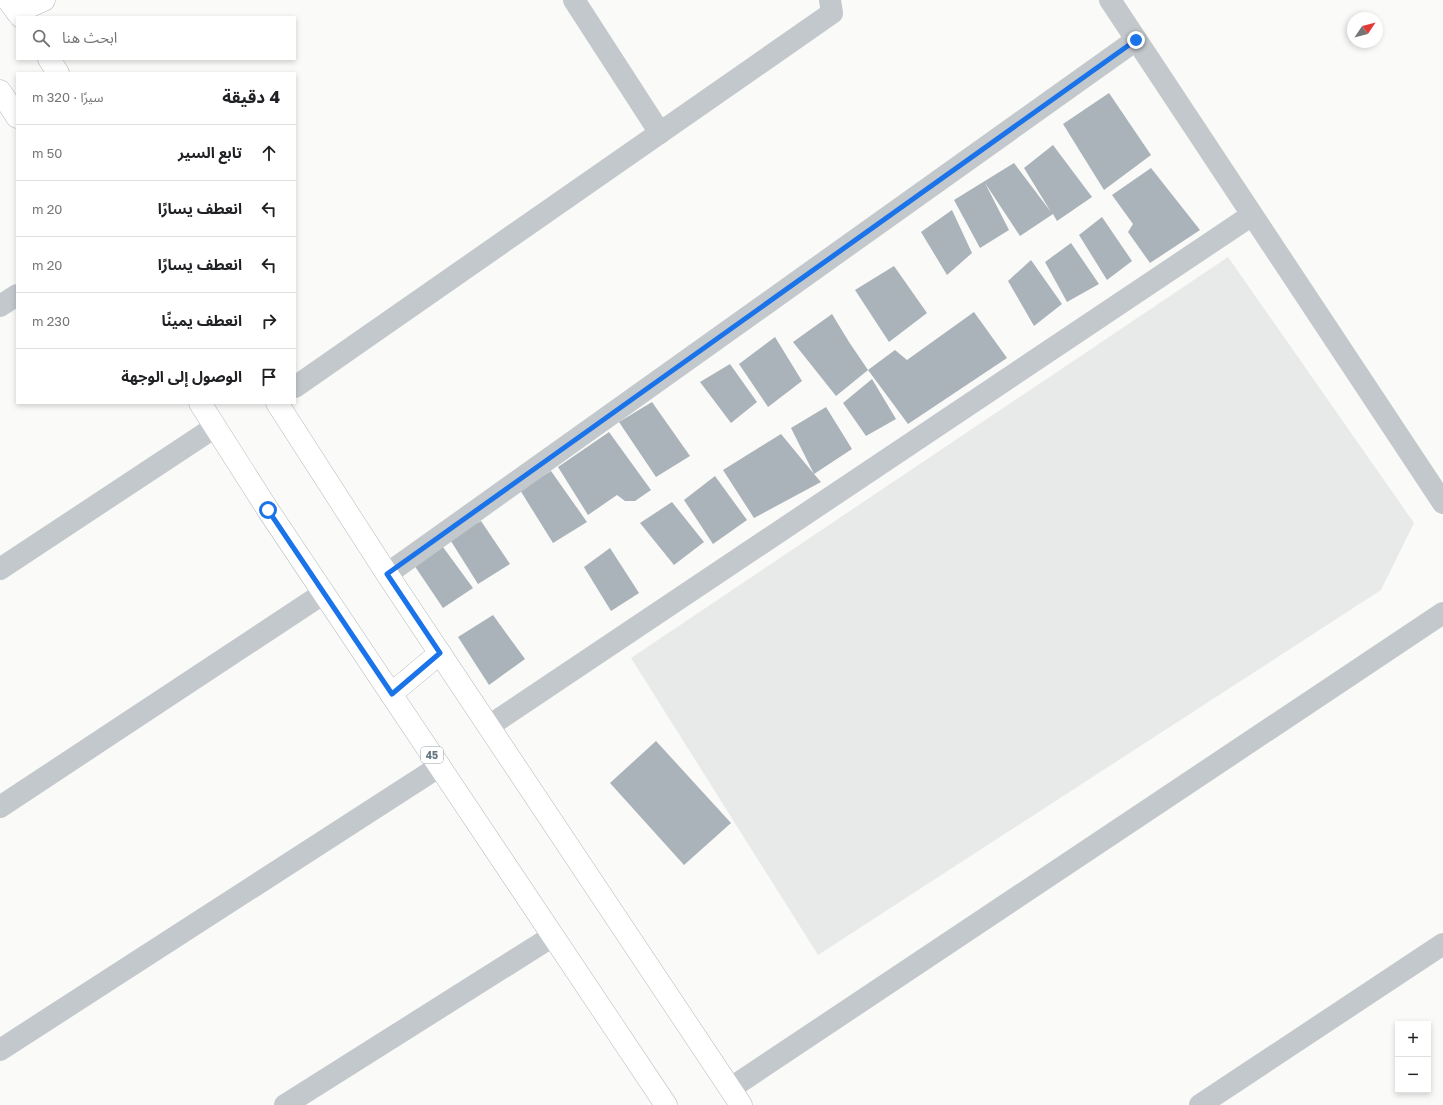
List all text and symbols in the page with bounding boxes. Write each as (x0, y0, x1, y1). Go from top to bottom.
north arrow (1347, 12, 1383, 48)
search box (16, 16, 296, 60)
icon: search (30, 27, 52, 49)
text: ابحث هنا (62, 28, 117, 46)
route end (1127, 31, 1145, 49)
text: 4 دقيقة (222, 86, 280, 107)
text: سيرًا · 320 m (32, 89, 103, 105)
icon: ahead (258, 142, 280, 164)
text: تابع السير (178, 143, 242, 161)
text: 50 m (32, 145, 62, 161)
icon: left (258, 198, 280, 220)
text: انعطف يسارًا (158, 199, 242, 217)
text: 20 m (32, 201, 62, 217)
icon: left (258, 254, 280, 276)
text: انعطف يسارًا (158, 255, 242, 273)
text: 20 m (32, 257, 62, 273)
icon: right (258, 310, 280, 332)
text: انعطف يمينًا (162, 311, 242, 329)
text: 230 m (32, 313, 70, 329)
icon: arrive (258, 366, 280, 388)
text: الوصول إلى الوجهة (121, 367, 242, 385)
route start (259, 501, 277, 519)
road number: 45 (421, 747, 443, 763)
map controls (1395, 1021, 1431, 1093)
button: + (1395, 1021, 1431, 1057)
button: − (1395, 1057, 1431, 1093)

